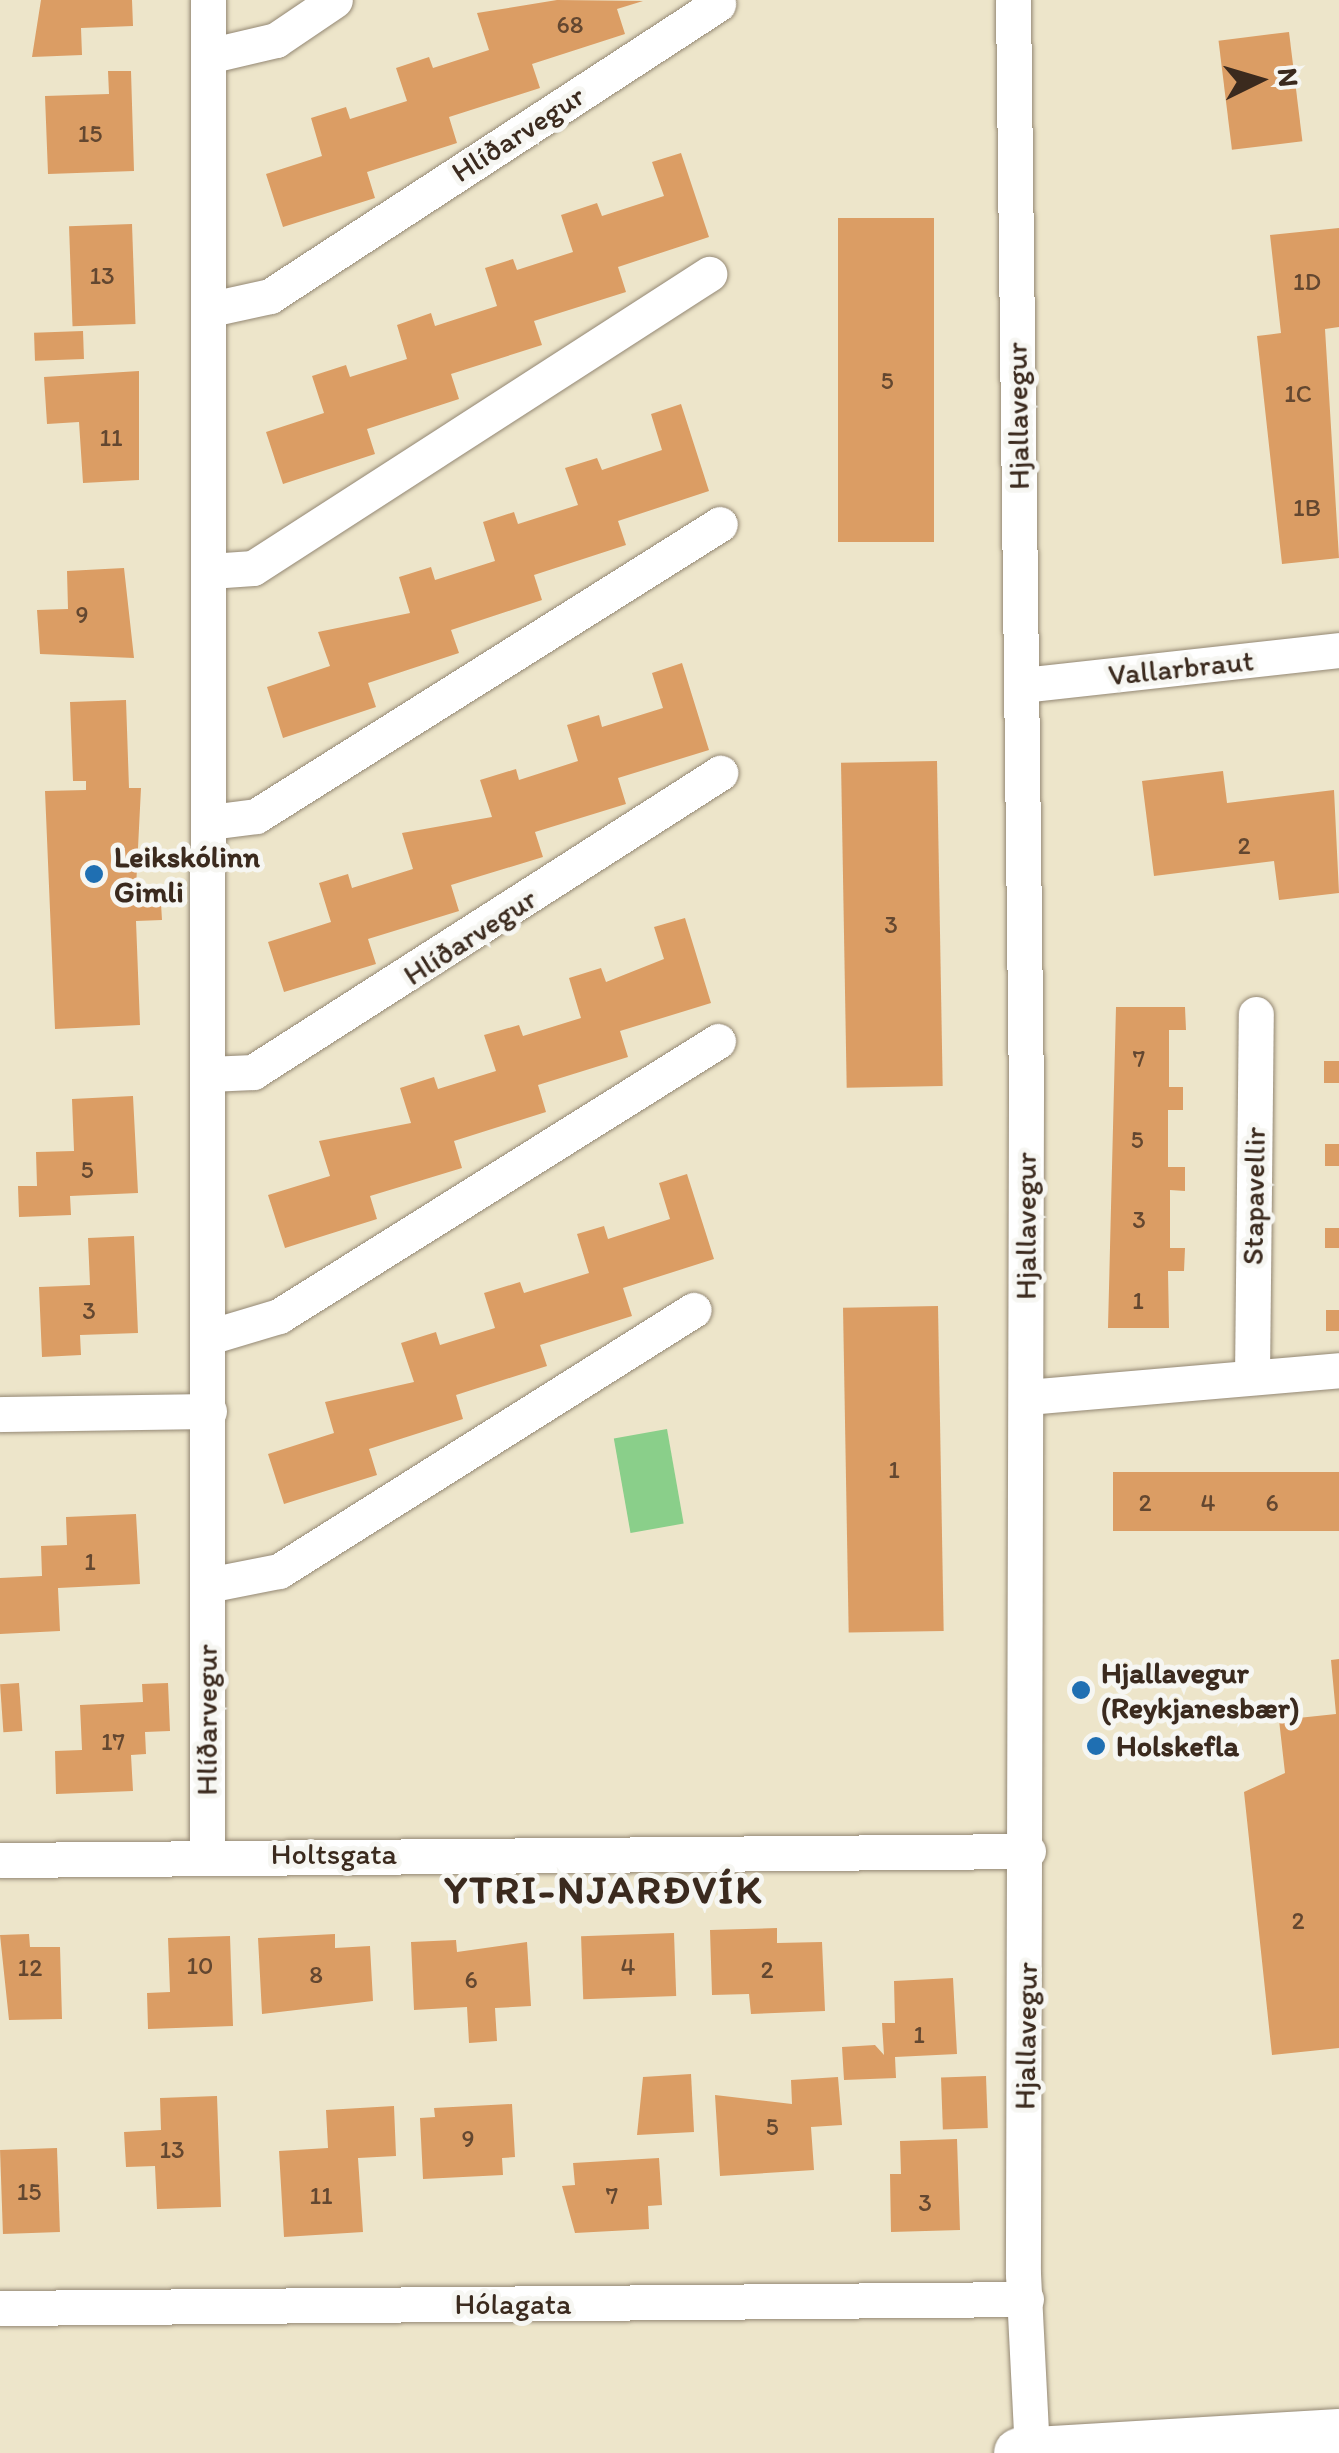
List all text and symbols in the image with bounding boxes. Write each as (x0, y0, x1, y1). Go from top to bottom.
house number: 68 (557, 9, 583, 39)
north arrow (1209, 30, 1309, 130)
text: N (1271, 66, 1307, 88)
street label: Hlíðarvegur (445, 78, 591, 190)
house number: 15 (78, 118, 102, 148)
house number: 13 (89, 260, 115, 290)
house number: 1D (1293, 266, 1321, 296)
street label: Hjallavegur (999, 342, 1037, 490)
house number: 5 (880, 365, 894, 395)
house number: 1C (1284, 378, 1312, 408)
house number: 11 (99, 422, 123, 452)
house number: 1B (1293, 492, 1321, 522)
house number: 9 (75, 599, 89, 629)
street label: Vallarbraut (1106, 642, 1256, 694)
house number: 2 (1237, 830, 1251, 860)
place label: Leikskólinn Gimli (114, 839, 260, 910)
marker: Leikskólinn Gimli (83, 863, 105, 885)
street label: Hlíðarvegur (397, 881, 543, 993)
house number: 3 (884, 909, 898, 939)
house number: 7 (1133, 1043, 1145, 1073)
house number: 5 (1130, 1124, 1144, 1154)
street label: Stapavellir (1235, 1127, 1273, 1265)
street label: Hjallavegur (1008, 1152, 1044, 1300)
house number: 5 (80, 1154, 94, 1184)
house number: 3 (1132, 1204, 1146, 1234)
house number: 1 (1132, 1285, 1144, 1315)
house number: 3 (82, 1295, 96, 1325)
house number: 1 (888, 1454, 900, 1484)
house number: 2 (1138, 1487, 1152, 1517)
house number: 4 (1200, 1487, 1216, 1517)
house number: 6 (1265, 1487, 1279, 1517)
house number: 1 (84, 1546, 96, 1576)
street label: Hlíðarvegur (189, 1644, 225, 1796)
place label: Hjallavegur (Reykjanesbær) (1101, 1655, 1299, 1726)
marker: Hjallavegur (Reykjanesbær) (1070, 1679, 1092, 1701)
house number: 17 (101, 1726, 125, 1756)
place label: Holskefla (1116, 1728, 1239, 1764)
marker: Holskefla (1085, 1735, 1107, 1757)
street label: Holtsgata (271, 1836, 397, 1872)
district label: YTRI-NJARÐVÍK (444, 1865, 764, 1913)
house number: 2 (1291, 1905, 1305, 1935)
house number: 10 (187, 1950, 213, 1980)
house number: 4 (620, 1951, 636, 1981)
house number: 12 (18, 1952, 42, 1982)
house number: 2 (760, 1954, 774, 1984)
house number: 8 (309, 1959, 323, 1989)
street label: Hjallavegur (1007, 1962, 1045, 2110)
house number: 6 (464, 1964, 478, 1994)
house number: 1 (913, 2019, 925, 2049)
house number: 5 (765, 2111, 779, 2141)
house number: 9 (461, 2123, 475, 2153)
house number: 13 (159, 2134, 185, 2164)
house number: 15 (17, 2176, 41, 2206)
house number: 11 (309, 2180, 333, 2210)
house number: 7 (606, 2180, 618, 2210)
house number: 3 (918, 2187, 932, 2217)
street label: Hólagata (454, 2286, 572, 2322)

